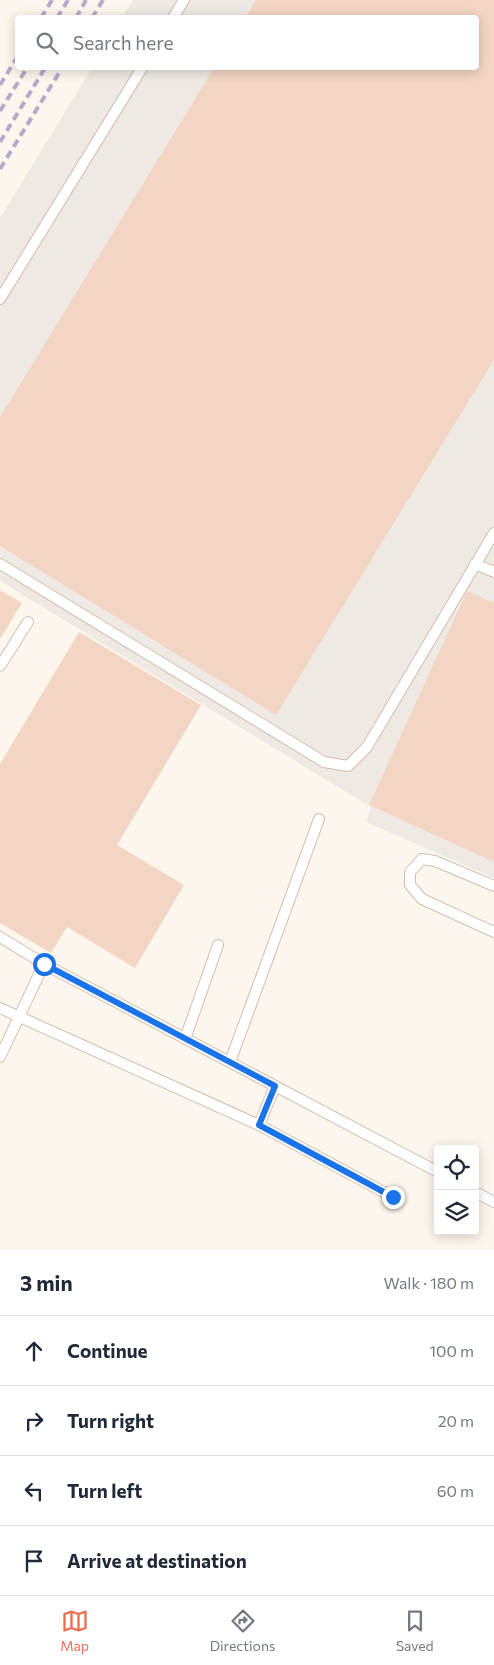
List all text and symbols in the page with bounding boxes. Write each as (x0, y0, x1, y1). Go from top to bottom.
search box (15, 15, 479, 70)
icon: search (33, 29, 61, 57)
text: Search here (73, 31, 173, 54)
route start (33, 953, 56, 976)
map controls (434, 1145, 479, 1235)
button: locate (434, 1145, 479, 1190)
route end (382, 1186, 405, 1209)
button: layers (434, 1190, 479, 1235)
text: 3 min (20, 1270, 73, 1295)
text: Walk · 180 m (384, 1273, 474, 1292)
icon: ahead (20, 1337, 48, 1365)
text: Continue (67, 1339, 147, 1362)
text: 100 m (429, 1341, 474, 1360)
icon: right (20, 1407, 48, 1435)
text: Turn right (67, 1409, 154, 1432)
text: 20 m (438, 1411, 474, 1430)
icon: left (20, 1477, 48, 1505)
text: Turn left (67, 1479, 142, 1502)
text: 60 m (437, 1481, 474, 1500)
icon: arrive (20, 1547, 48, 1575)
text: Arrive at destination (67, 1549, 247, 1572)
tab: Map (60, 1607, 89, 1654)
tab: Directions (210, 1607, 275, 1654)
tab: Saved (396, 1607, 434, 1654)

